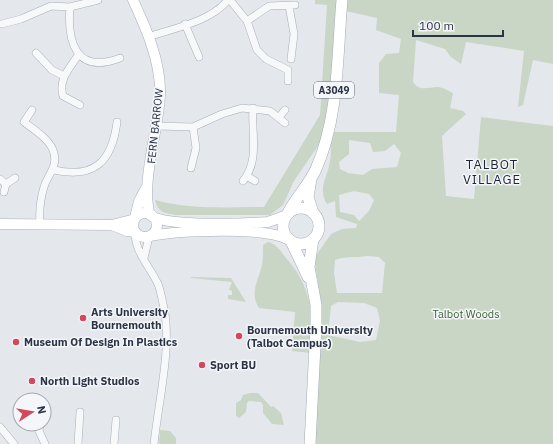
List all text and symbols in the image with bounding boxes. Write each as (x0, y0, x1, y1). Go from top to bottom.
scale bar (413, 12, 503, 38)
text: 100 m (419, 18, 454, 33)
road number: A3049 (314, 82, 354, 98)
street label: FERN BARROW (144, 87, 166, 164)
district label: TALBOT VILLAGE (463, 156, 521, 188)
place label: Arts University Bournemouth (91, 305, 168, 332)
park label: Talbot Woods (432, 307, 500, 321)
marker: Arts University Bournemouth (78, 313, 88, 323)
place label: Bournemouth University (Talbot Campus) (247, 323, 373, 350)
marker: Bournemouth University (Talbot Campus) (234, 331, 244, 341)
place label: Museum Of Design In Plastics (24, 335, 178, 349)
marker: Museum Of Design In Plastics (11, 337, 21, 347)
place label: Sport BU (210, 358, 256, 372)
marker: Sport BU (197, 360, 207, 370)
place label: North Light Studios (40, 374, 140, 388)
marker: North Light Studios (27, 376, 37, 386)
north arrow (12, 392, 52, 432)
text: N (34, 405, 49, 415)

